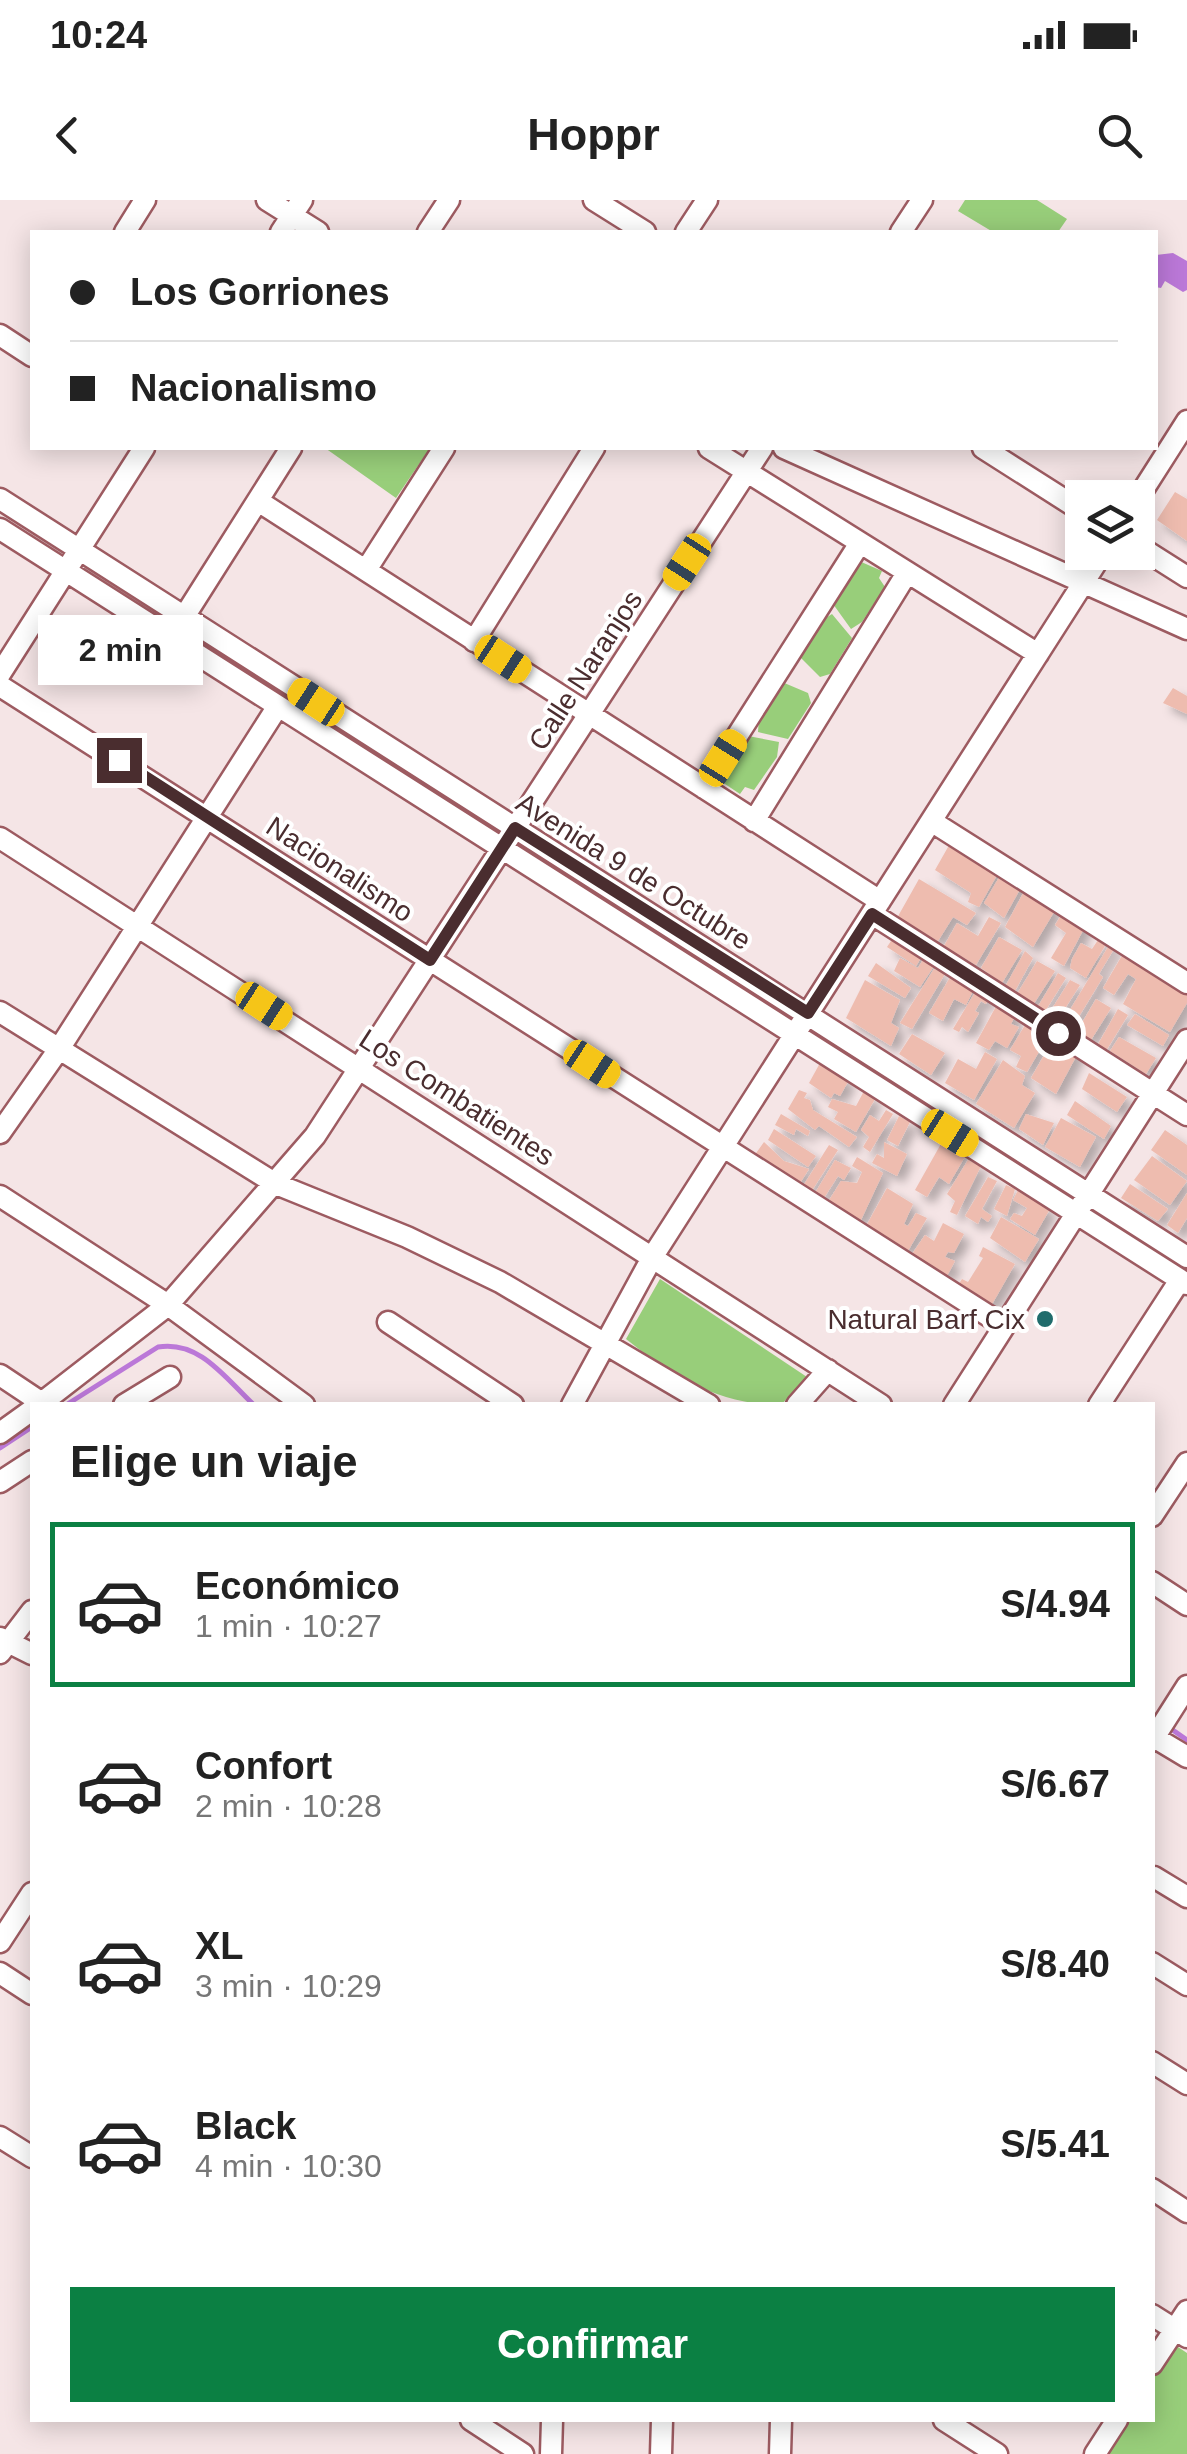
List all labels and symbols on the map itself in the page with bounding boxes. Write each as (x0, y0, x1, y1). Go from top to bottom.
car (658, 529, 716, 595)
street label: Calle Naranjos (522, 585, 648, 756)
callout: 2 min (36, 615, 202, 685)
car (470, 630, 536, 688)
car (283, 673, 349, 731)
car (694, 725, 752, 791)
route end (97, 738, 142, 783)
street label: Avenida 9 de Octubre (511, 787, 757, 956)
street label: Nacionalismo (261, 811, 419, 928)
car (231, 977, 297, 1035)
route start (1036, 1011, 1081, 1056)
street label: Los Combatientes (354, 1023, 560, 1172)
car (559, 1035, 625, 1093)
car (917, 1104, 983, 1162)
place label: Natural Barf Cix (827, 1304, 1025, 1335)
marker: Natural Barf Cix (1034, 1308, 1056, 1330)

